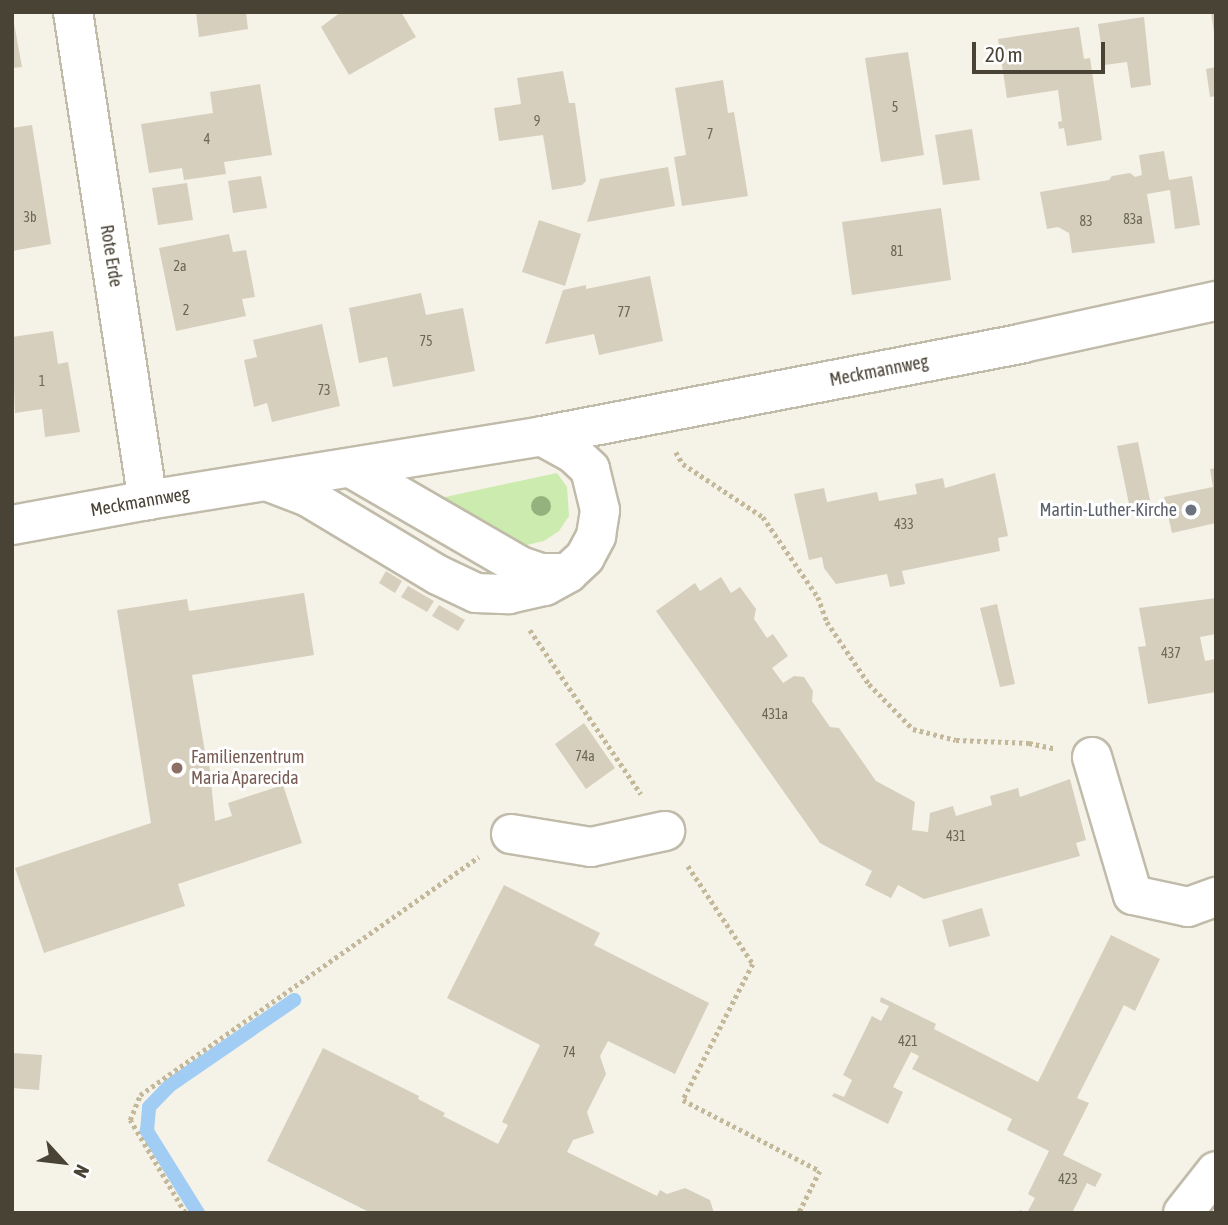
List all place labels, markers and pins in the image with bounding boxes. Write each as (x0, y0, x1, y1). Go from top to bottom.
place label: Martin-Luther-Kirche (1039, 499, 1177, 521)
marker: Martin-Luther-Kirche (1183, 502, 1199, 518)
place label: Familienzentrum Maria Aparecida (191, 747, 305, 790)
marker: Familienzentrum Maria Aparecida (169, 760, 185, 776)

